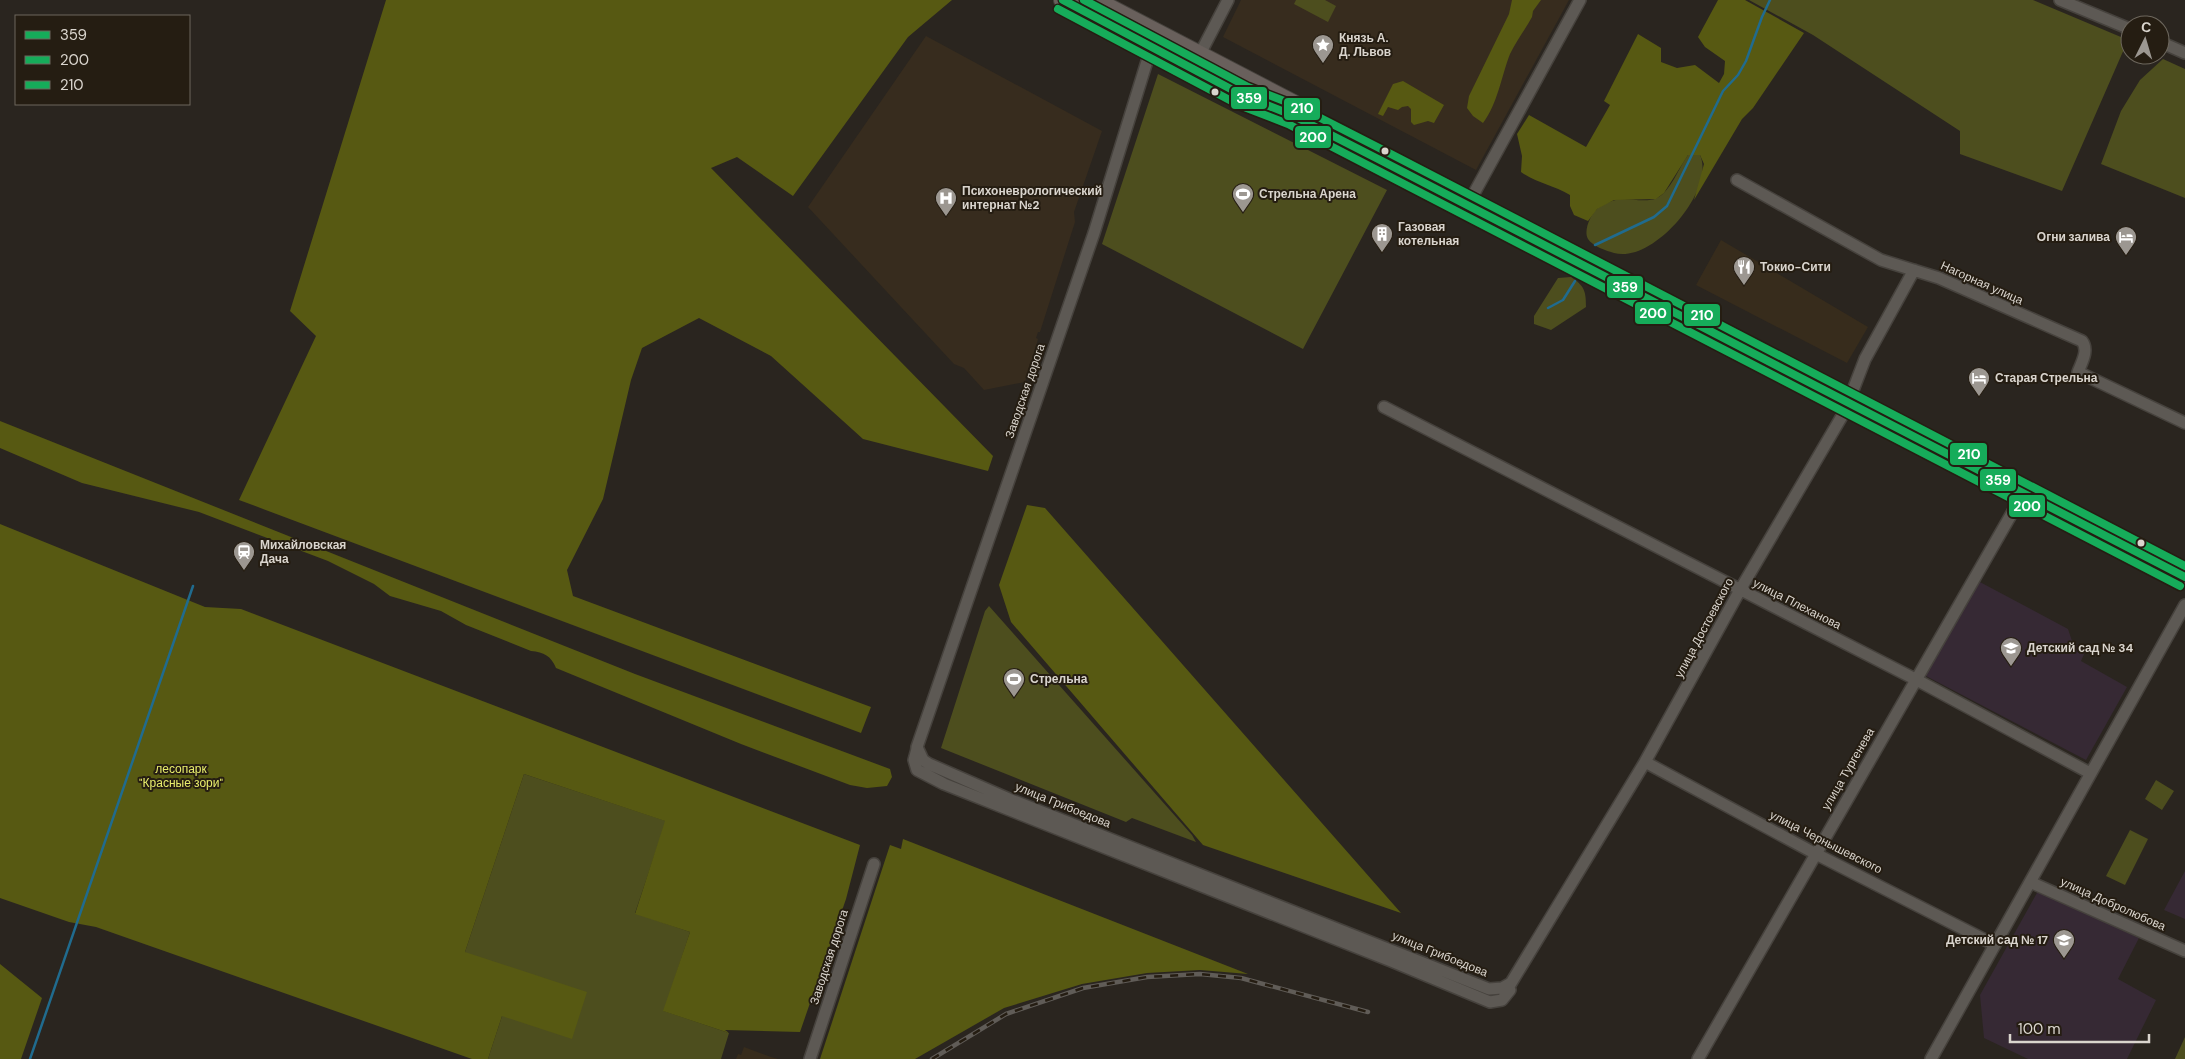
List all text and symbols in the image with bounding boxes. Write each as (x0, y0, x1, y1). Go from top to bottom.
legend (15, 15, 190, 105)
north arrow (2120, 15, 2170, 65)
text: С (2140, 18, 2152, 36)
text: 359 (60, 25, 87, 45)
place label: Князь А. Д. Львов (1339, 30, 1391, 60)
place icon: Князь А. Д. Львов (1311, 33, 1335, 64)
text: 200 (60, 50, 89, 70)
text: 210 (60, 75, 84, 95)
line badge: 359 (1230, 86, 1268, 110)
unlabelled marker (1210, 87, 1220, 97)
text: 359 (1236, 89, 1262, 107)
line badge: 210 (1283, 97, 1321, 121)
text: 210 (1290, 99, 1314, 117)
line badge: 200 (1294, 125, 1332, 149)
text: 200 (1299, 128, 1327, 146)
unlabelled marker (1380, 146, 1390, 156)
sports icon: Стрельна Арена (1231, 182, 1255, 213)
place label: Психоневрологический интернат №2 (962, 183, 1102, 213)
hospital icon: Психоневрологический интернат №2 (934, 186, 958, 217)
place label: Стрельна Арена (1259, 186, 1356, 202)
place label: Газовая котельная (1398, 219, 1459, 249)
building icon: Газовая котельная (1370, 222, 1394, 253)
hotel icon: Огни залива (2114, 225, 2138, 256)
place label: Огни залива (2037, 229, 2110, 245)
restaurant icon: Токио-Сити (1732, 255, 1756, 286)
street label: Нагорная улица (1938, 258, 2026, 308)
place label: Токио-Сити (1760, 259, 1831, 275)
line badge: 359 (1606, 275, 1644, 299)
text: 359 (1612, 278, 1638, 296)
line badge: 200 (1634, 301, 1672, 325)
line badge: 210 (1683, 303, 1721, 327)
text: 200 (1639, 304, 1667, 322)
text: 210 (1690, 306, 1714, 324)
street label: Заводская дорога (1001, 341, 1049, 441)
hotel icon: Старая Стрельна (1967, 366, 1991, 397)
place label: Старая Стрельна (1995, 370, 2098, 386)
line badge: 210 (1949, 442, 1988, 466)
text: 210 (1957, 445, 1981, 463)
line badge: 359 (1979, 468, 2017, 492)
text: 359 (1985, 471, 2011, 489)
line badge: 200 (2008, 494, 2046, 518)
text: 200 (2013, 497, 2041, 515)
place label: Михайловская Дача (260, 537, 346, 567)
unlabelled marker (2136, 538, 2146, 548)
station icon: Михайловская Дача (232, 540, 256, 571)
street label: улица Достоевского (1671, 575, 1737, 681)
street label: улица Плеханова (1750, 575, 1844, 633)
school or university icon: Детский сад № 34 (1999, 636, 2023, 667)
place label: Детский сад № 34 (2027, 640, 2134, 656)
sports icon: Стрельна (1002, 667, 1026, 698)
place label: Стрельна (1030, 671, 1088, 687)
street label: улица Тургенева (1818, 725, 1878, 813)
park label: лесопарк "Красные зори" (139, 761, 223, 791)
street label: улица Грибоедова (1013, 778, 1114, 832)
street label: улица Чернышевского (1767, 807, 1885, 877)
street label: улица Добролюбова (2058, 874, 2168, 935)
street label: Заводская дорога (806, 907, 852, 1007)
street label: улица Грибоедова (1390, 927, 1491, 981)
school or university icon: Детский сад № 17 (2052, 928, 2076, 959)
place label: Детский сад № 17 (1946, 932, 2049, 948)
scale bar (2010, 1012, 2149, 1044)
text: 100 m (2018, 1019, 2061, 1039)

